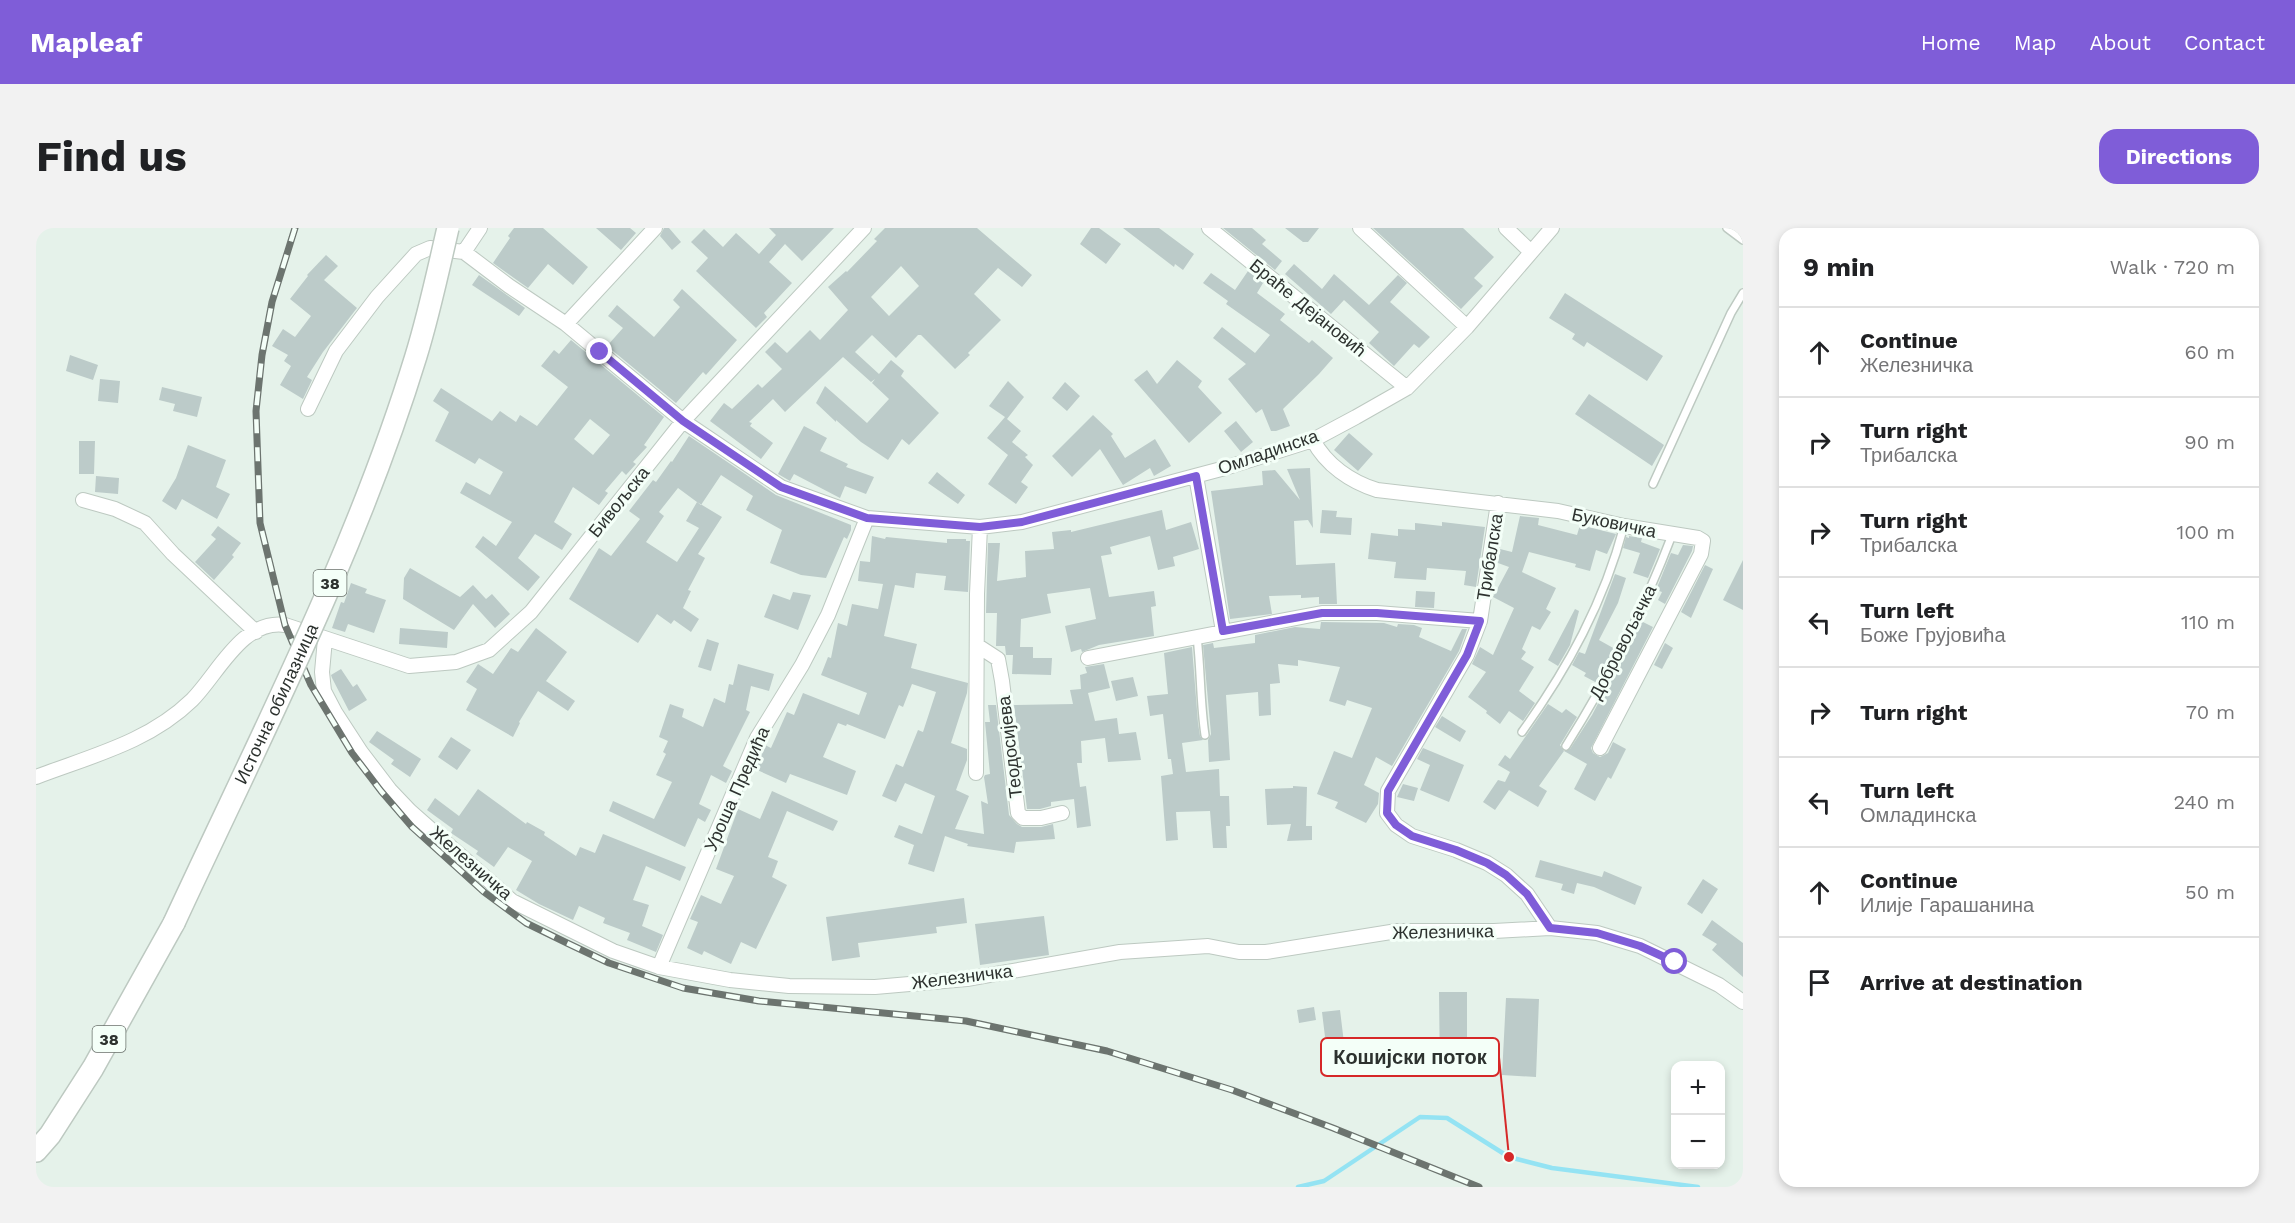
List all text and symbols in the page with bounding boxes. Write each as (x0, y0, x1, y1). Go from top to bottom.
text: Mapleaf (30, 26, 142, 59)
text: Home (1921, 30, 1981, 55)
text: Map (2014, 30, 2057, 55)
text: About (2090, 30, 2151, 55)
text: Contact (2184, 30, 2265, 55)
button: Directions (2099, 129, 2259, 184)
text: Find us (36, 132, 187, 181)
text: 9 min (1803, 252, 1875, 282)
street label: Браће Дејановић (1246, 254, 1371, 361)
text: Walk · 720 m (2110, 255, 2235, 279)
text: Continue (1860, 328, 1958, 353)
icon: ahead (1803, 336, 1836, 369)
route end (586, 338, 612, 364)
text: 60 m (2185, 340, 2235, 364)
text: Железничка (1860, 353, 1973, 377)
text: Turn right (1860, 418, 1967, 443)
street label: Омладинска (1215, 424, 1322, 478)
icon: right (1803, 426, 1836, 459)
text: 90 m (2184, 430, 2235, 454)
text: Трибалска (1860, 443, 1958, 467)
street label: Бивољска (584, 461, 654, 541)
street label: Буковичка (1570, 503, 1659, 542)
text: Turn right (1860, 508, 1967, 533)
street label: Трибалска (1472, 511, 1507, 602)
icon: right (1803, 516, 1836, 549)
text: 100 m (2176, 520, 2235, 544)
text: Трибалска (1860, 533, 1958, 557)
road number: 38 (314, 570, 346, 596)
street label: Добровољачка (1585, 580, 1661, 703)
text: Turn left (1860, 598, 1954, 623)
icon: left (1803, 606, 1836, 639)
text: 110 m (2181, 610, 2235, 634)
street label: Источна обилазница (230, 619, 323, 787)
text: Боже Грујовића (1860, 623, 2006, 647)
street label: Теодосијева (993, 694, 1026, 799)
icon: right (1803, 696, 1836, 729)
text: Turn right (1860, 700, 1967, 725)
text: 70 m (2186, 700, 2235, 724)
street label: Уроша Предића (700, 722, 774, 854)
text: Turn left (1860, 778, 1954, 803)
icon: left (1803, 786, 1836, 819)
text: 240 m (2173, 790, 2235, 814)
text: Омладинска (1860, 803, 1976, 827)
street label: Железничка (426, 821, 517, 905)
text: Continue (1860, 868, 1958, 893)
icon: ahead (1803, 876, 1836, 909)
text: 50 m (2185, 880, 2235, 904)
text: Илије Гарашанина (1860, 893, 2034, 917)
street label: Железничка (1392, 920, 1495, 943)
route start (1661, 948, 1687, 974)
street label: Железничка (910, 960, 1015, 993)
icon: arrive (1803, 966, 1836, 999)
text: Arrive at destination (1860, 970, 2083, 995)
road number: 38 (92, 1026, 126, 1052)
callout: Кошијски поток (1321, 1038, 1499, 1076)
text: Кошијски поток (1333, 1045, 1488, 1069)
map controls (1671, 1061, 1725, 1169)
button: + (1671, 1061, 1725, 1115)
button: − (1671, 1115, 1725, 1169)

